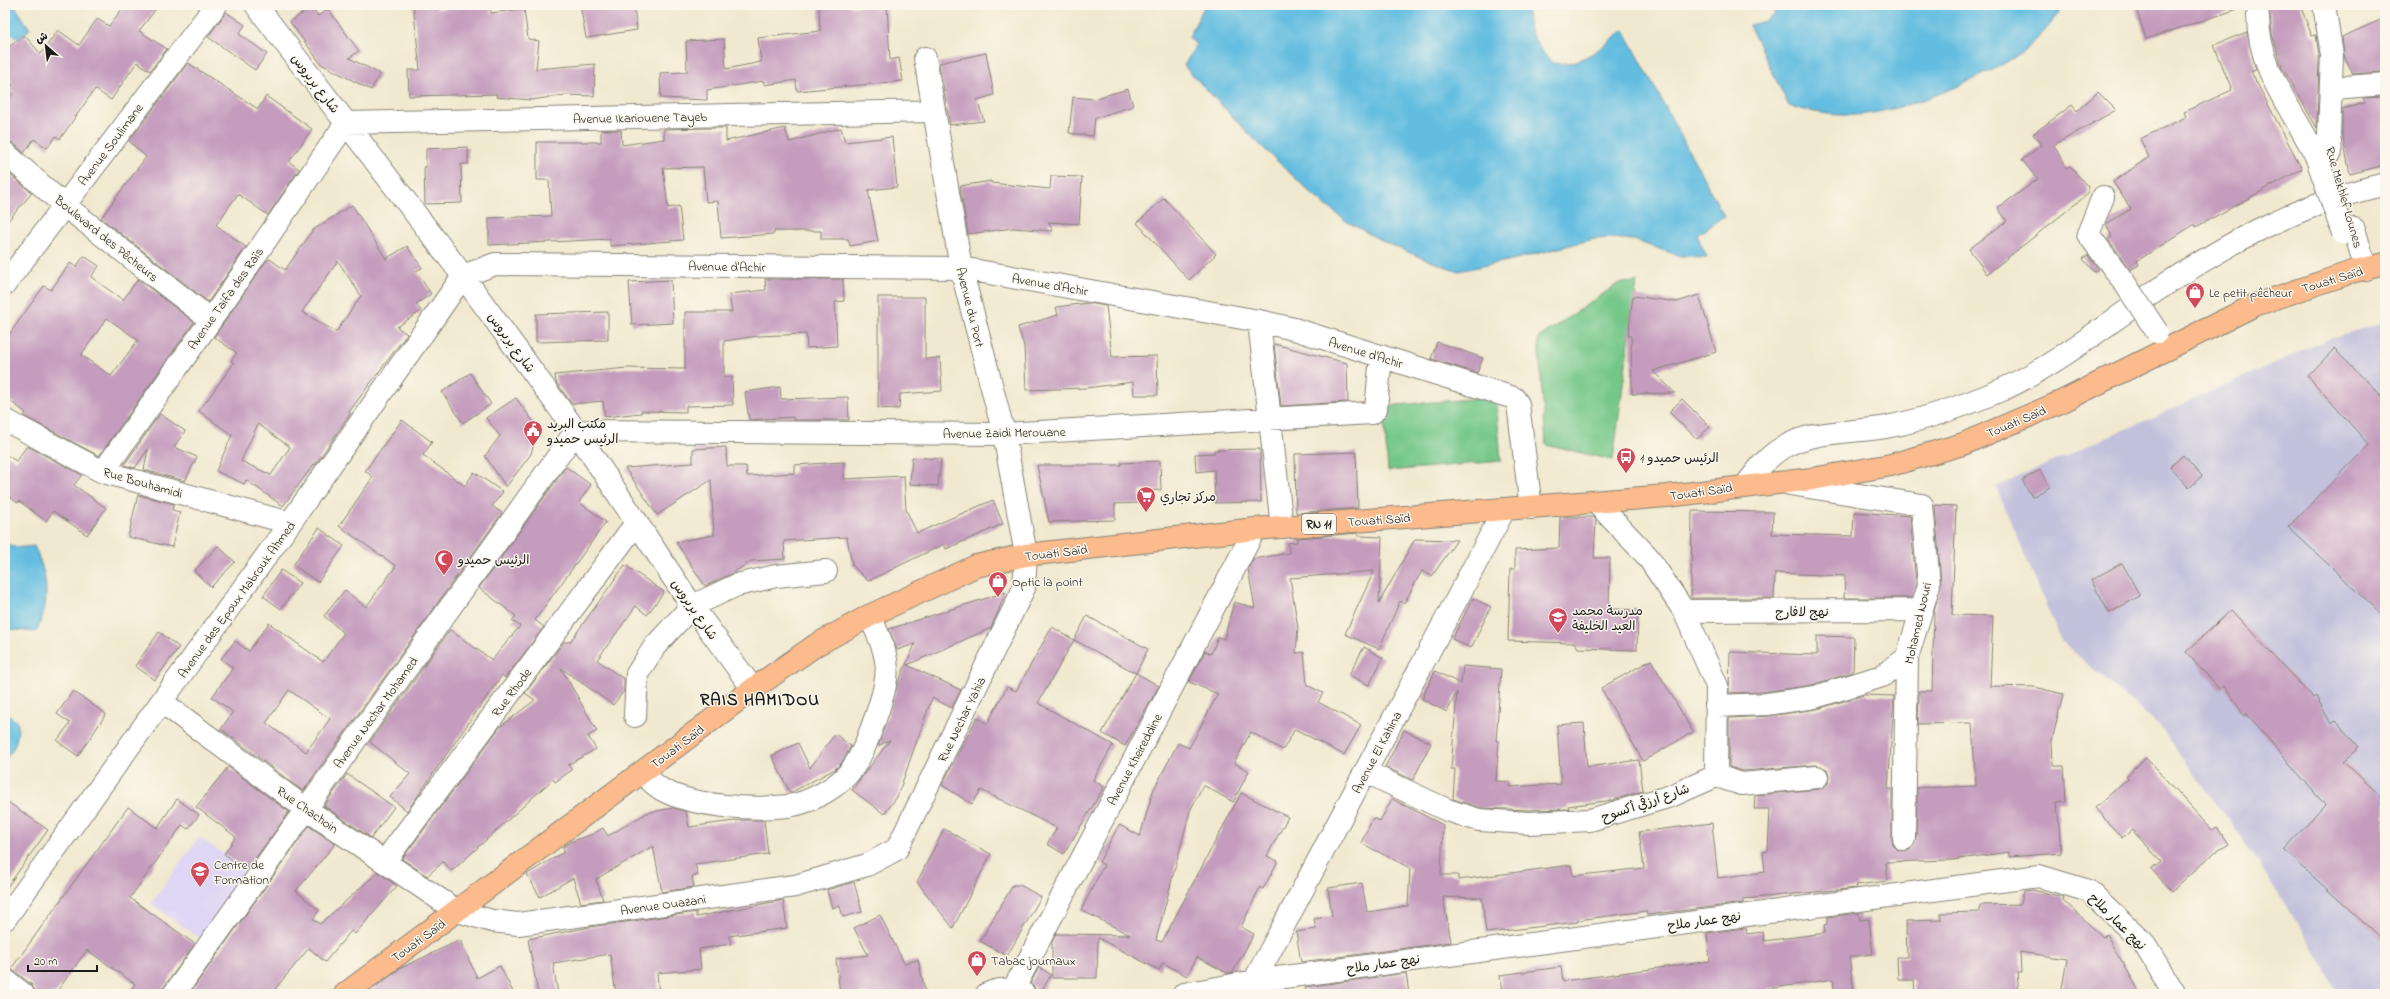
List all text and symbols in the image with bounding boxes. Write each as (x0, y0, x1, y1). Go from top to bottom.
north arrow (26, 26, 66, 66)
text: ش (33, 28, 51, 48)
street label: شارع بربروس (286, 50, 344, 118)
street label: Avenue Soulimane (74, 100, 149, 190)
street label: Avenue Ikariouene Tayeb (573, 108, 707, 130)
street label: Rue Mekhlef Lounes (2320, 145, 2367, 251)
street label: Boulevard des Pêcheurs (49, 191, 162, 287)
street label: Avenue Taifa des Raïs (184, 243, 269, 354)
street label: Avenue d'Achir (688, 257, 767, 278)
street label: Touati Saïd (2300, 262, 2366, 299)
street label: Avenue du Port (950, 265, 989, 350)
street label: Avenue d'Achir (1010, 269, 1090, 302)
shop icon: Le petit pêcheur (2184, 281, 2206, 309)
place label: Le petit pêcheur (2209, 284, 2293, 303)
street label: شارع بربروس (482, 309, 539, 377)
street label: Avenue d'Achir (1326, 333, 1406, 374)
street label: Touati Saïd (1984, 401, 2050, 443)
place label: مكتب البريد الرئيس حميدو (546, 415, 618, 449)
public building icon: مكتب البريد الرئيس حميدو (522, 419, 544, 447)
street label: Avenue Zaidi Merouane (942, 423, 1066, 444)
bus stop icon: الرئيس حميدو 1 (1615, 446, 1637, 474)
place label: الرئيس حميدو 1 (1640, 449, 1719, 468)
street label: Rue Bouhamidi (101, 463, 185, 504)
street label: Touati Saïd (1669, 479, 1734, 506)
supermarket icon: مركز تجاري (1135, 485, 1157, 513)
place label: مركز تجاري (1160, 488, 1216, 507)
street label: Touati Saïd (1347, 509, 1412, 532)
road number: RN 11 (1302, 514, 1336, 534)
street label: Avenue des Epoux Mabrouk Ahmed (174, 517, 301, 682)
street label: Touati Saïd (1024, 540, 1089, 567)
mosque icon: الرئيس حميدو (433, 548, 455, 576)
place label: الرئيس حميدو (457, 551, 529, 570)
shop icon: Optic la point (987, 570, 1009, 598)
place label: Optic la point (1012, 573, 1083, 592)
street label: شارع بربروس (666, 576, 722, 644)
street label: Mohamed Nouri (1900, 581, 1937, 666)
place label: مدرسة محمد العيد الخليفة (1572, 602, 1643, 636)
street label: نهج لافارج (1775, 603, 1829, 622)
school or university icon: مدرسة محمد العيد الخليفة (1547, 606, 1569, 634)
street label: Avenue Nechar Mohamed (329, 653, 424, 773)
street label: Rue Rhode (487, 664, 537, 721)
street label: Rue Nechar Yahia (933, 674, 991, 766)
district label: RAIS HAMIDOU (700, 688, 820, 713)
street label: Avenue El Kahina (1348, 708, 1407, 797)
street label: Avenue Kheireddine (1103, 710, 1168, 809)
street label: Touati Saïd (647, 720, 709, 774)
street label: شارع أرزقي أكسوح (1599, 779, 1692, 827)
street label: Rue Chachoin (272, 782, 342, 839)
place label: Centre de Formation (213, 856, 269, 890)
school or university icon: Centre de Formation (189, 860, 211, 888)
street label: نهج عمار ملاح (2084, 889, 2150, 955)
street label: Avenue Ouazani (619, 890, 707, 921)
street label: نهج عمار ملاح (1666, 907, 1742, 936)
street label: Touati Saïd (388, 915, 451, 967)
scale bar (28, 947, 97, 973)
shop icon: Tabac journaux (966, 949, 988, 977)
street label: نهج عمار ملاح (1345, 950, 1421, 979)
place label: Tabac journaux (991, 952, 1076, 971)
text: 20 m (34, 953, 57, 971)

